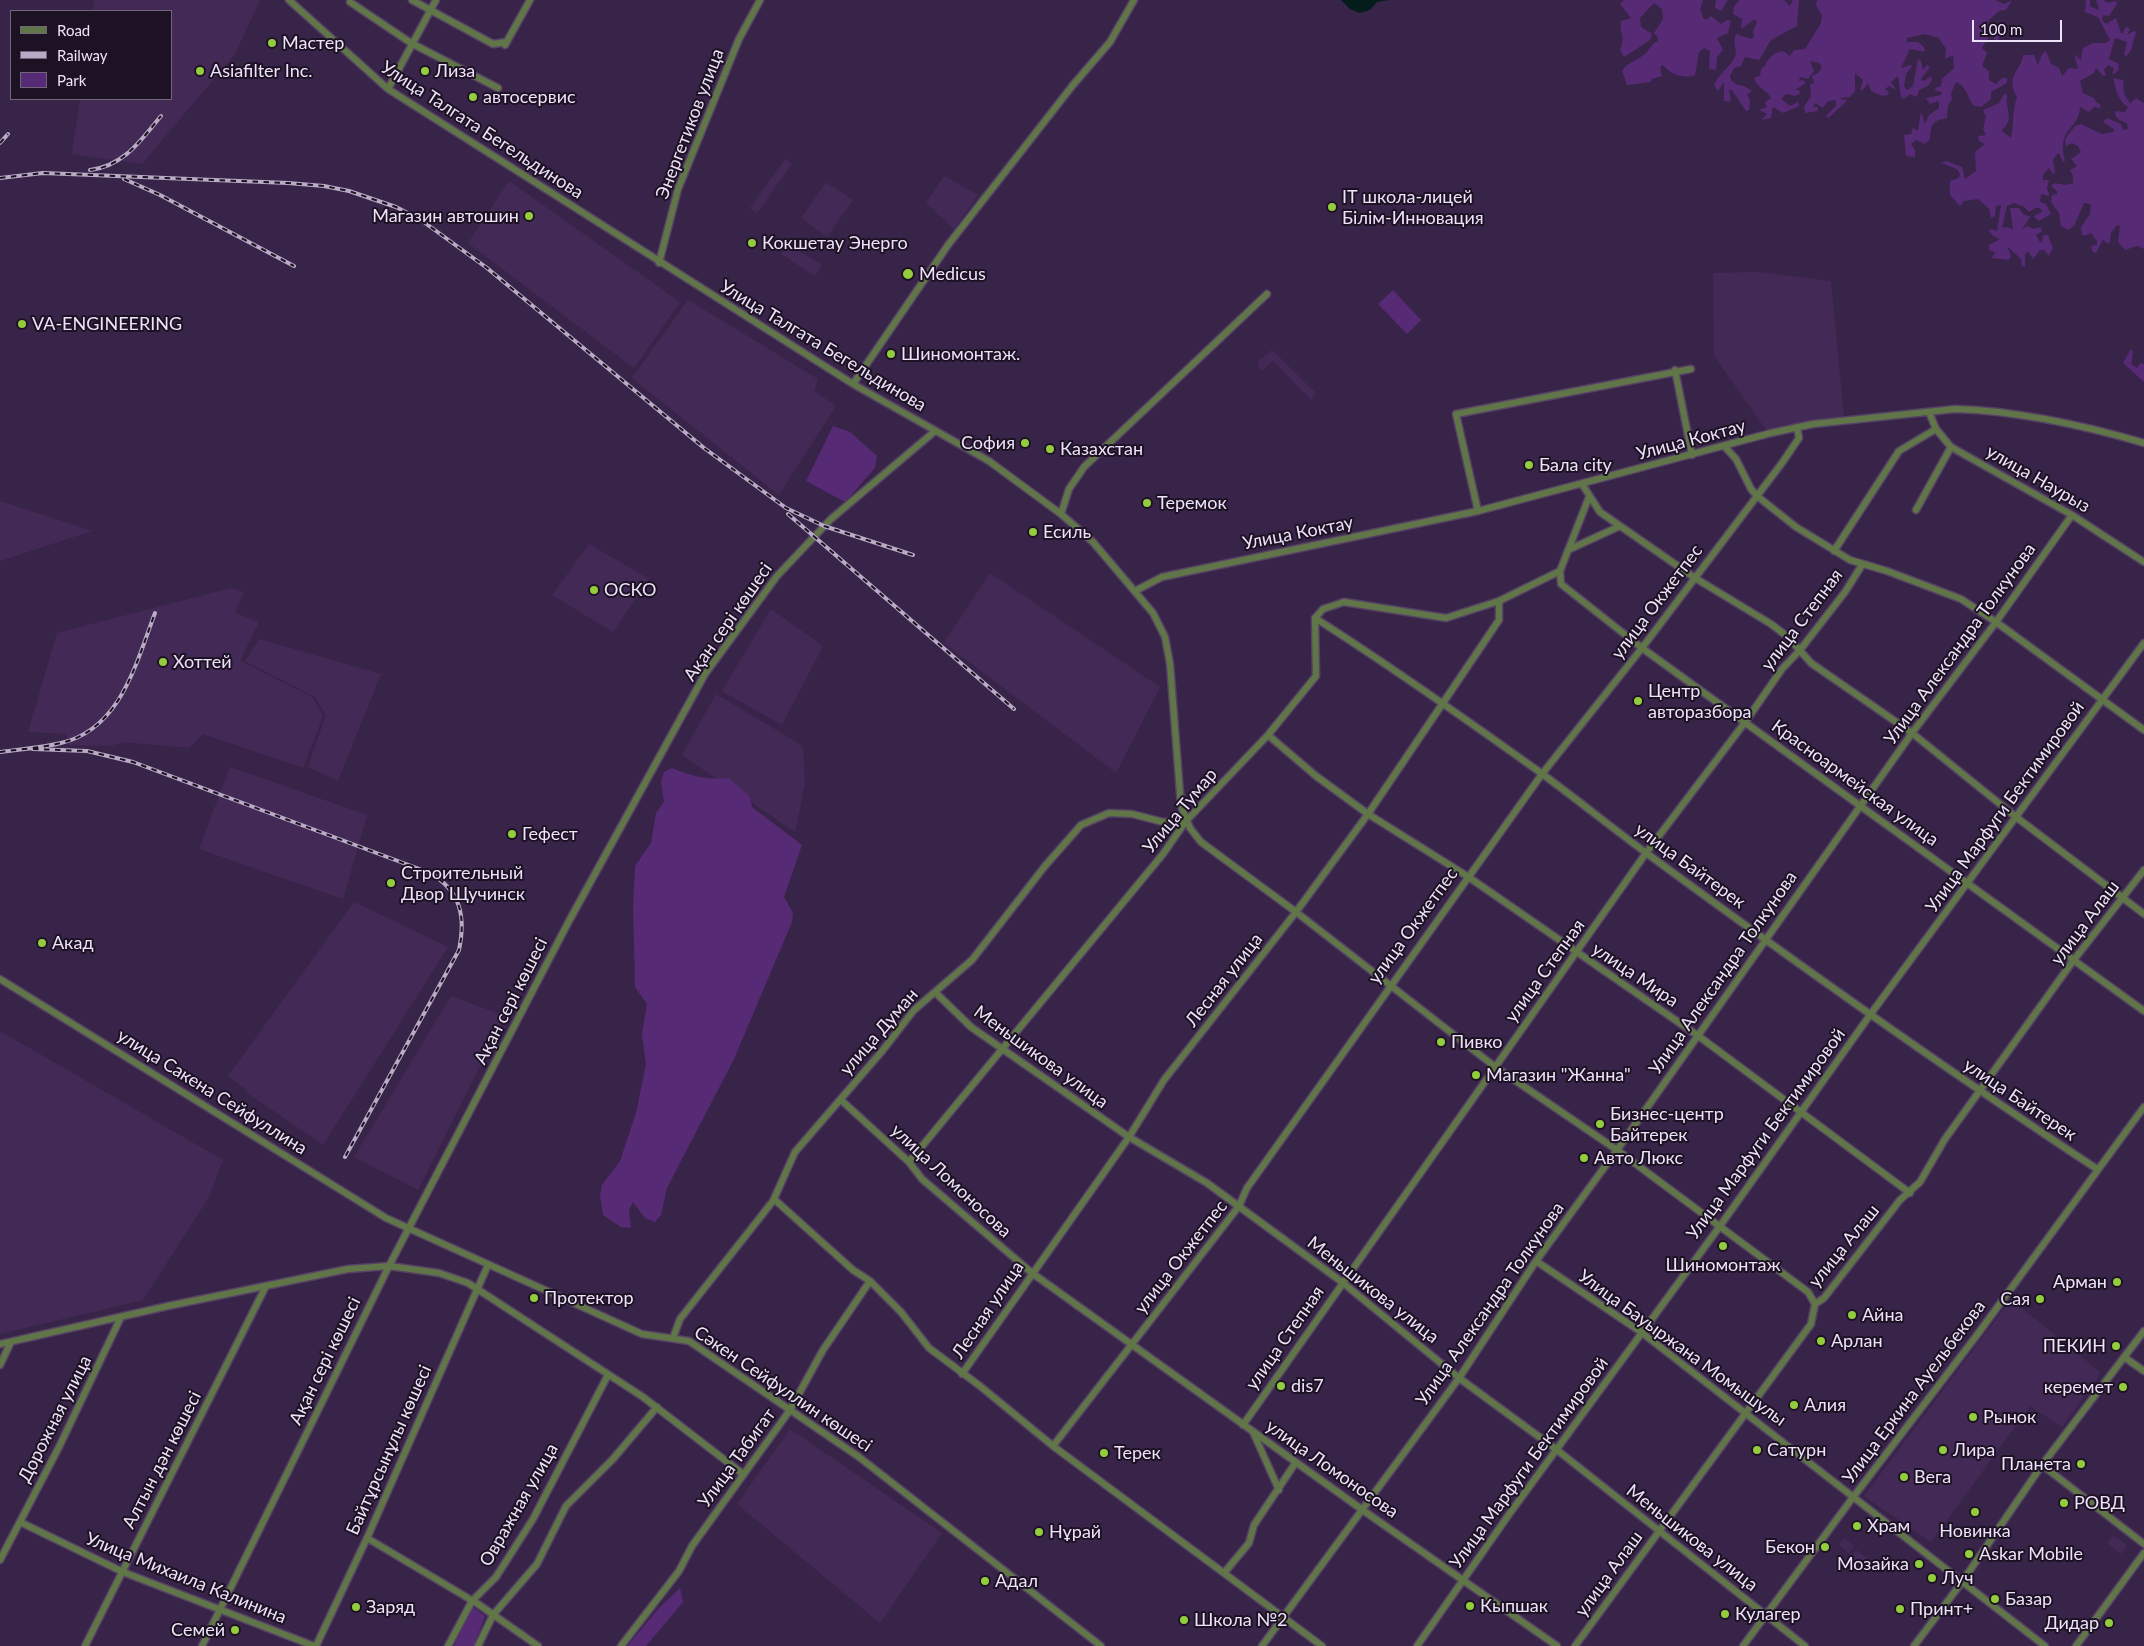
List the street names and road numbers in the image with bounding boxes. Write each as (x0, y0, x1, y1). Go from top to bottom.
street label: Энергетиков улица (651, 46, 729, 202)
street label: Улица Талгата Бегельдинова (377, 56, 587, 204)
street label: Улица Талгата Бегельдинова (716, 276, 930, 416)
street label: Улица Коктау (1634, 415, 1748, 465)
street label: улица Наурыз (1982, 441, 2094, 517)
street label: Улица Коктау (1241, 512, 1355, 554)
street label: Улица Александра Толкунова (1880, 539, 2040, 749)
street label: улица Окжетпес (1607, 540, 1707, 664)
street label: Ақан сері көшесі (679, 559, 777, 685)
street label: улица Степная (1757, 565, 1847, 675)
street label: Улица Марфуги Бектимировой (1921, 697, 2089, 917)
street label: Красноармейская улица (1767, 715, 1943, 851)
street label: Улица Тумар (1138, 764, 1222, 858)
street label: улица Байтерек (1631, 819, 1749, 913)
street label: улица Окжетпес (1364, 864, 1462, 988)
street label: Улица Александра Толкунова (1644, 867, 1802, 1079)
street label: улица Алаш (2046, 876, 2124, 970)
street label: улица Степная (1500, 915, 1590, 1027)
street label: Лесная улица (1181, 929, 1267, 1031)
street label: Ақан сері көшесі (470, 934, 552, 1068)
street label: улица Мира (1588, 938, 1682, 1012)
street label: улица Думан (835, 984, 923, 1080)
street label: Меньшикова улица (970, 1001, 1112, 1113)
street label: Улица Марфуги Бектимировой (1682, 1024, 1850, 1244)
street label: улица Сакена Сейфуллина (113, 1025, 311, 1159)
street label: улица Байтерек (1960, 1054, 2080, 1146)
street label: улица Ломоносова (886, 1120, 1016, 1242)
street label: улица Окжетпес (1130, 1196, 1232, 1318)
street label: Улица Александра Толкунова (1411, 1198, 1569, 1410)
street label: улица Алаш (1804, 1200, 1884, 1292)
street label: Меньшикова улица (1303, 1232, 1443, 1348)
street label: Лесная улица (948, 1257, 1028, 1363)
street label: Улица Бауыржана Момышулы (1574, 1265, 1790, 1431)
street label: улица Степная (1241, 1282, 1329, 1394)
street label: Ақан сері көшесі (285, 1294, 365, 1428)
street label: Улица Еркина Ауельбекова (1838, 1296, 1990, 1488)
street label: Сәкен Сейфуллин көшесі (690, 1321, 876, 1457)
street label: Дорожная улица (14, 1352, 96, 1486)
street label: Улица Марфуги Бектимировой (1445, 1353, 1613, 1573)
street label: Байтұрсынұлы көшесі (342, 1362, 436, 1538)
street label: Алтын дән көшесі (118, 1388, 206, 1532)
street label: Улица Табигат (694, 1404, 780, 1512)
street label: улица Ломоносова (1262, 1415, 1402, 1523)
street label: Овражная улица (475, 1440, 563, 1570)
street label: Меньшикова улица (1622, 1480, 1762, 1596)
street label: улица Алаш (1571, 1527, 1647, 1621)
street label: Улица Михаила Калинина (82, 1528, 290, 1628)

